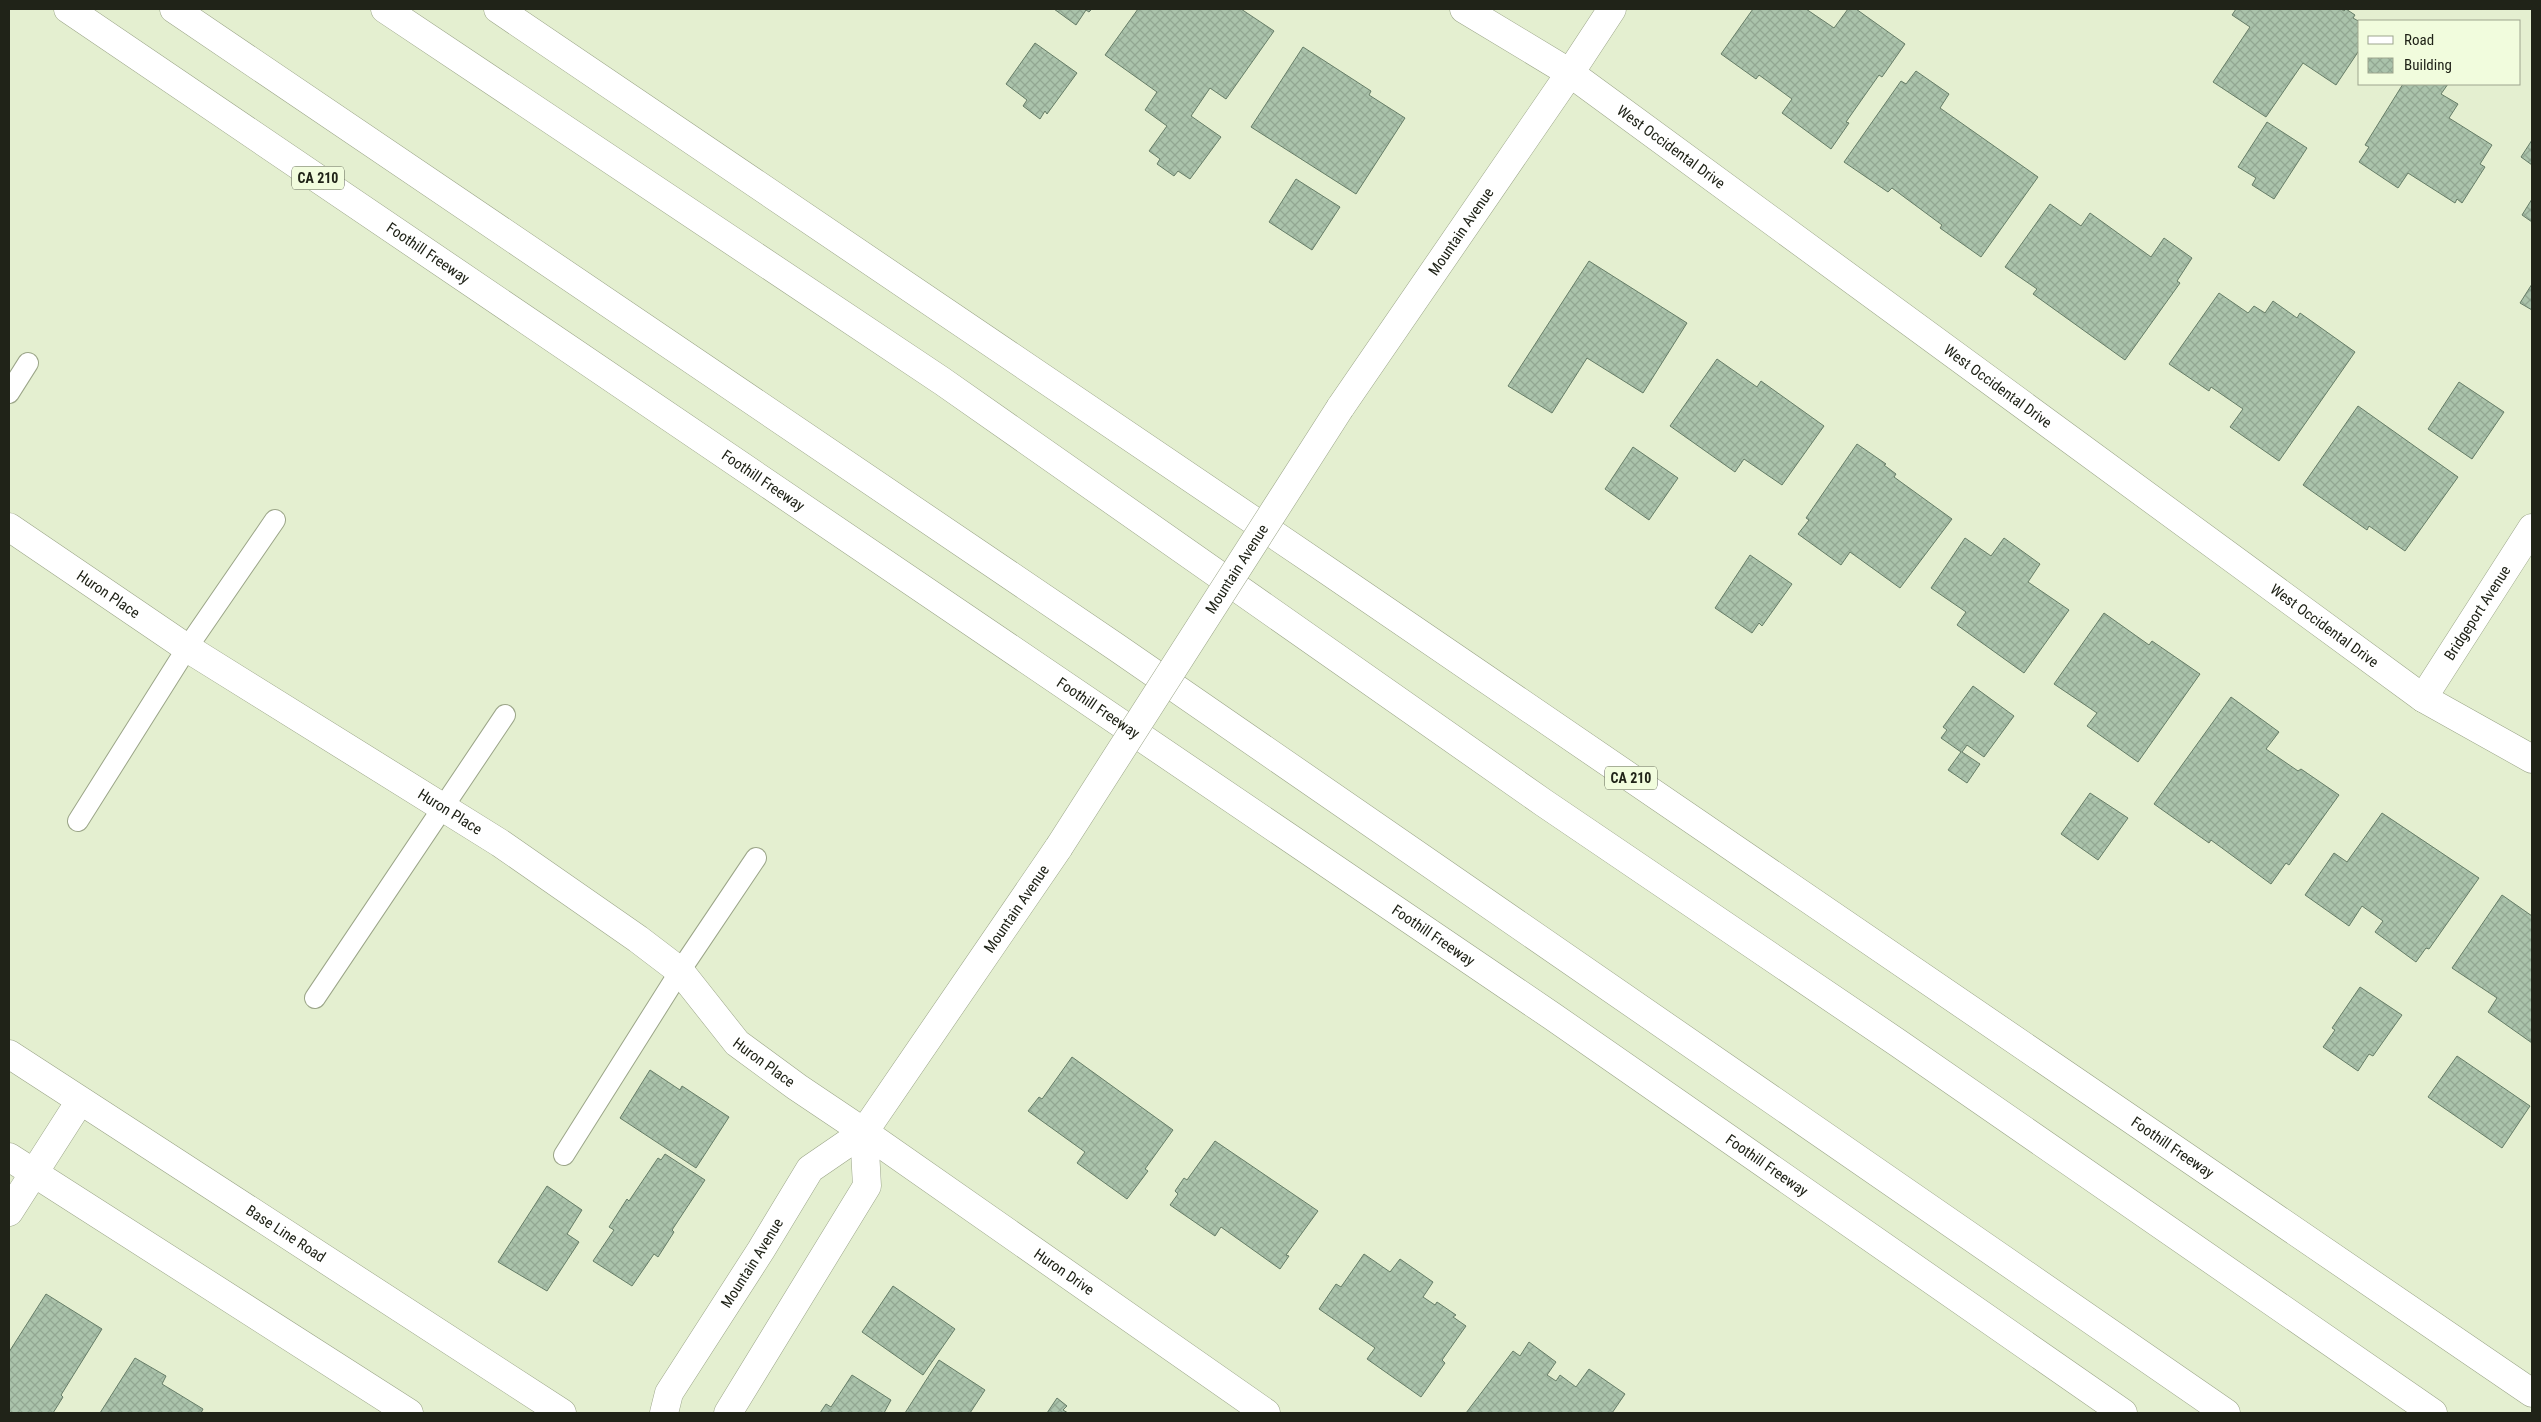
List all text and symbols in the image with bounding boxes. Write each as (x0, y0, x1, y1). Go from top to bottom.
legend (2358, 20, 2521, 85)
text: Road (2404, 31, 2434, 49)
text: Building (2404, 56, 2452, 74)
street label: West Occidental Drive (1613, 101, 1729, 193)
road number: CA 210 (292, 167, 344, 190)
street label: Mountain Avenue (1425, 184, 1498, 279)
street label: Foothill Freeway (383, 219, 473, 288)
street label: West Occidental Drive (1940, 341, 2055, 432)
street label: Foothill Freeway (718, 446, 808, 515)
street label: Mountain Avenue (1202, 521, 1272, 617)
street label: Bridgeport Avenue (2440, 562, 2515, 664)
street label: Huron Place (73, 567, 143, 622)
street label: West Occidental Drive (2267, 580, 2382, 671)
street label: Foothill Freeway (1053, 674, 1143, 743)
road number: CA 210 (1605, 766, 1657, 790)
street label: Huron Place (415, 785, 485, 839)
street label: Mountain Avenue (980, 862, 1053, 956)
street label: Foothill Freeway (1388, 901, 1478, 970)
street label: Huron Place (729, 1034, 798, 1091)
street label: Foothill Freeway (2128, 1113, 2217, 1182)
street label: Foothill Freeway (1722, 1130, 1811, 1200)
street label: Base Line Road (243, 1201, 329, 1266)
street label: Mountain Avenue (717, 1215, 787, 1311)
street label: Huron Drive (1031, 1245, 1098, 1299)

